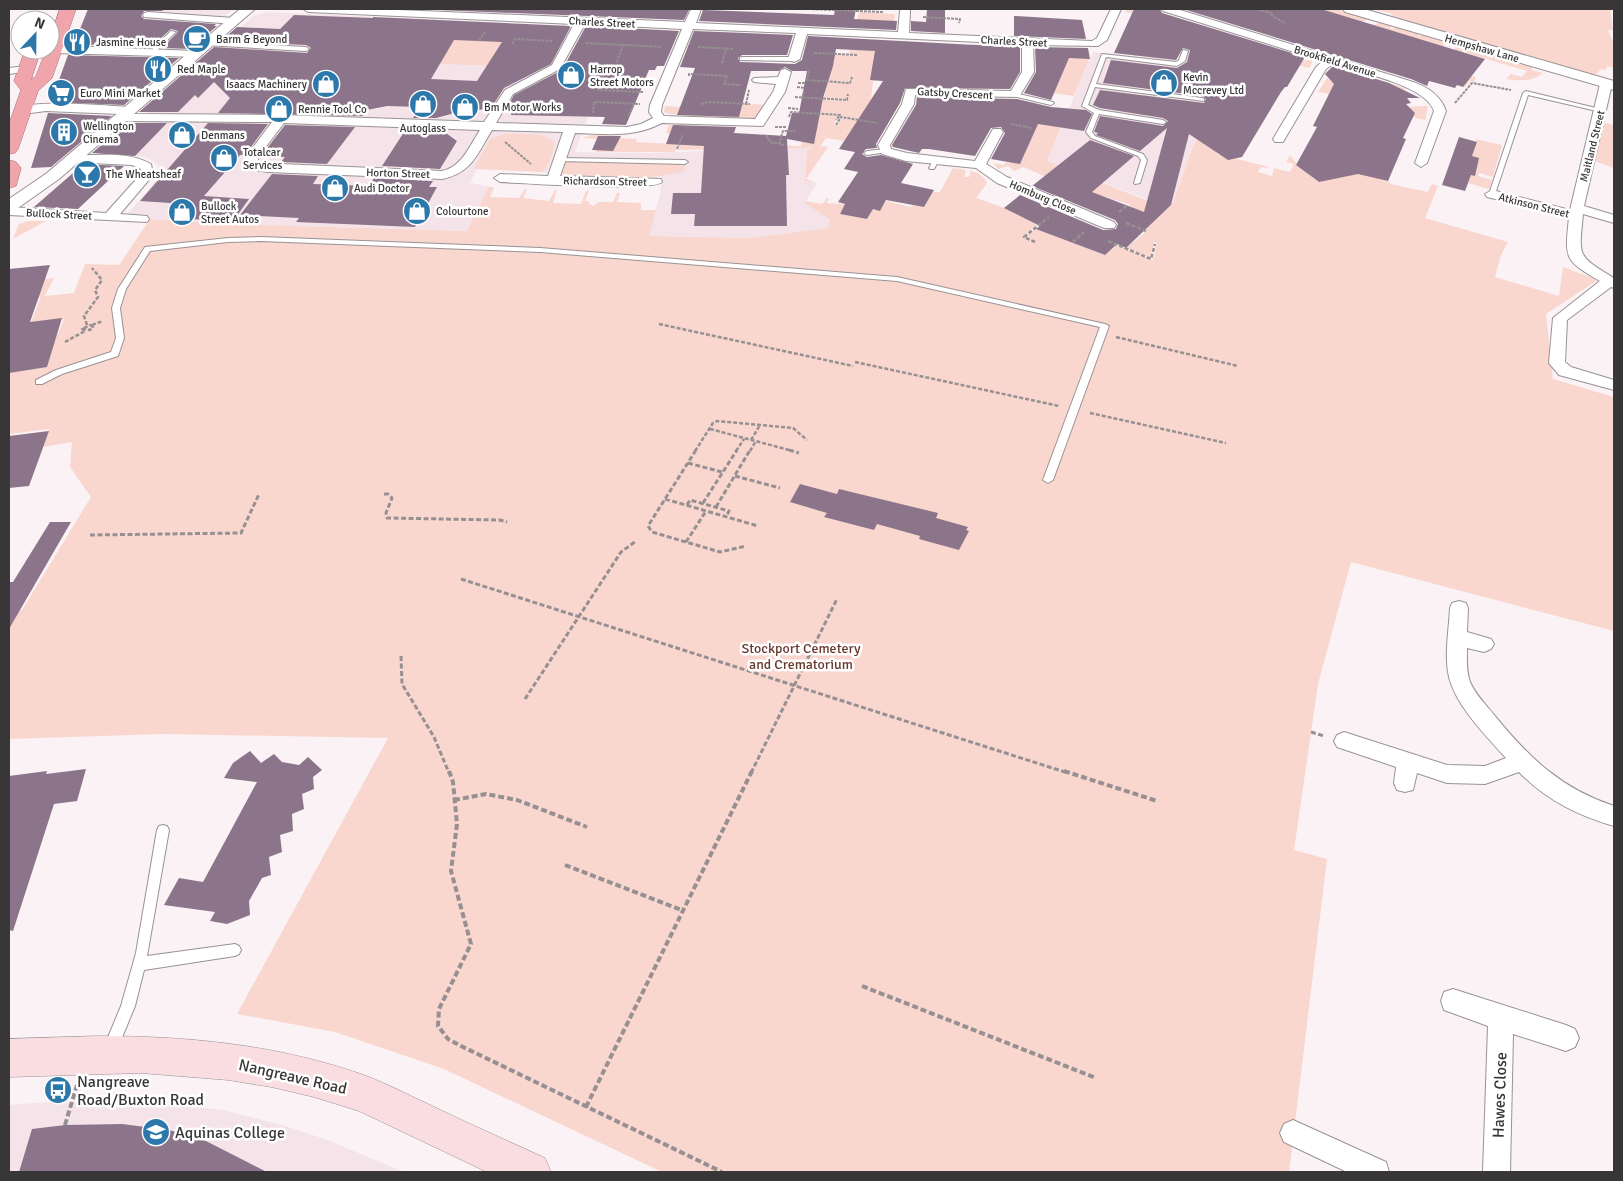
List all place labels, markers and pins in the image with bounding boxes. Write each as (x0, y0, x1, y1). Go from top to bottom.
cafe icon: Barm & Beyond (182, 24, 212, 54)
restaurant icon: Jasmine House (62, 27, 92, 57)
place label: Barm & Beyond (216, 33, 287, 46)
place label: Jasmine House (96, 36, 166, 49)
restaurant icon: Red Maple (143, 54, 173, 84)
shop icon: Harrop Street Motors (556, 60, 586, 90)
place label: Red Maple (177, 63, 226, 76)
place label: Harrop Street Motors (590, 63, 654, 89)
shop icon: Kevin Mccrevey Ltd (1149, 68, 1179, 98)
shop icon: Isaacs Machinery (311, 69, 341, 99)
place label: Kevin Mccrevey Ltd (1183, 71, 1244, 97)
supermarket icon: Euro Mini Market (46, 78, 76, 108)
place label: Isaacs Machinery (226, 78, 308, 91)
place label: Euro Mini Market (80, 87, 161, 100)
shop icon: Autoglass (408, 89, 438, 119)
shop icon: Bm Motor Works (450, 92, 480, 122)
shop icon: Rennie Tool Co (264, 94, 294, 124)
place label: Bm Motor Works (484, 101, 561, 114)
place label: Rennie Tool Co (298, 103, 367, 116)
building icon: Wellington Cinema (49, 117, 79, 147)
place label: Wellington Cinema (83, 120, 134, 146)
shop icon: Denmans (167, 120, 197, 150)
place label: Autoglass (400, 122, 446, 135)
place label: Denmans (201, 129, 245, 142)
shop icon: Totalcar Services (209, 143, 239, 173)
place label: Totalcar Services (243, 146, 282, 172)
bar icon: The Wheatsheaf (72, 159, 102, 189)
place label: The Wheatsheaf (106, 168, 182, 181)
shop icon: Audi Doctor (320, 173, 350, 203)
place label: Audi Doctor (354, 182, 409, 195)
shop icon: Colourtone (402, 196, 432, 226)
shop icon: Bullock Street Autos (167, 197, 197, 227)
place label: Bullock Street Autos (201, 200, 259, 226)
place label: Colourtone (436, 205, 488, 218)
place label: Nangreave Road/Buxton Road (77, 1072, 204, 1110)
bus stop icon: Nangreave Road/Buxton Road (43, 1075, 73, 1105)
school or university icon: Aquinas College (141, 1117, 171, 1147)
place label: Aquinas College (175, 1123, 285, 1143)

